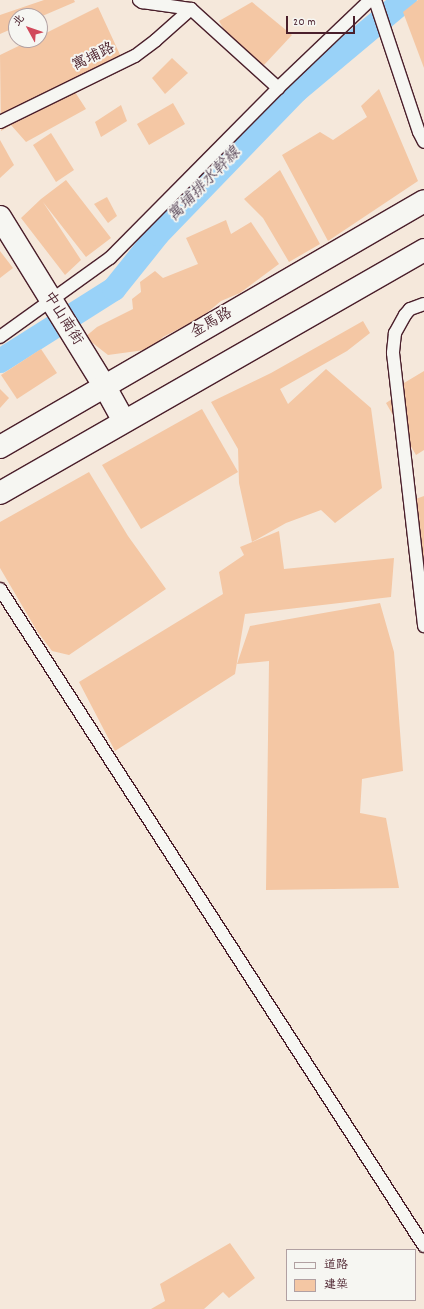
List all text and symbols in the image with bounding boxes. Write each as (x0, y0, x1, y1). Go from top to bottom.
north arrow (8, 8, 48, 48)
scale bar (288, 8, 357, 34)
text: 北 (10, 12, 29, 30)
text: 20 m (293, 14, 316, 31)
street label: 寓埔路 (70, 40, 118, 76)
water label: 寓埔排水幹線 (165, 144, 245, 226)
street label: 中山南街 (38, 289, 86, 349)
street label: 金馬路 (188, 305, 236, 343)
legend (286, 1249, 416, 1301)
text: 道路 (324, 1257, 348, 1274)
text: 建築 (324, 1277, 348, 1294)

